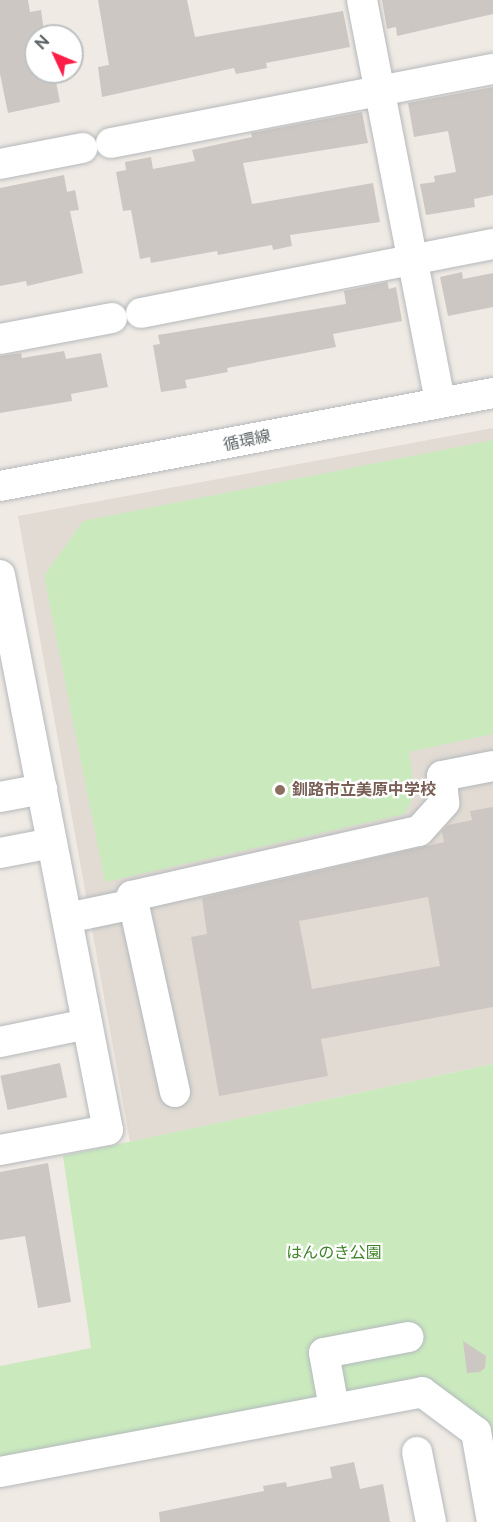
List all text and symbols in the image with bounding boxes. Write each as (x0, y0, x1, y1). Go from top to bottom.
north arrow (24, 24, 84, 84)
text: N (31, 32, 53, 54)
street label: 循環線 (222, 427, 272, 455)
place label: 釧路市立美原中学校 (292, 780, 436, 800)
marker: 釧路市立美原中学校 (273, 783, 287, 797)
park label: はんのき公園 (286, 1243, 382, 1263)

